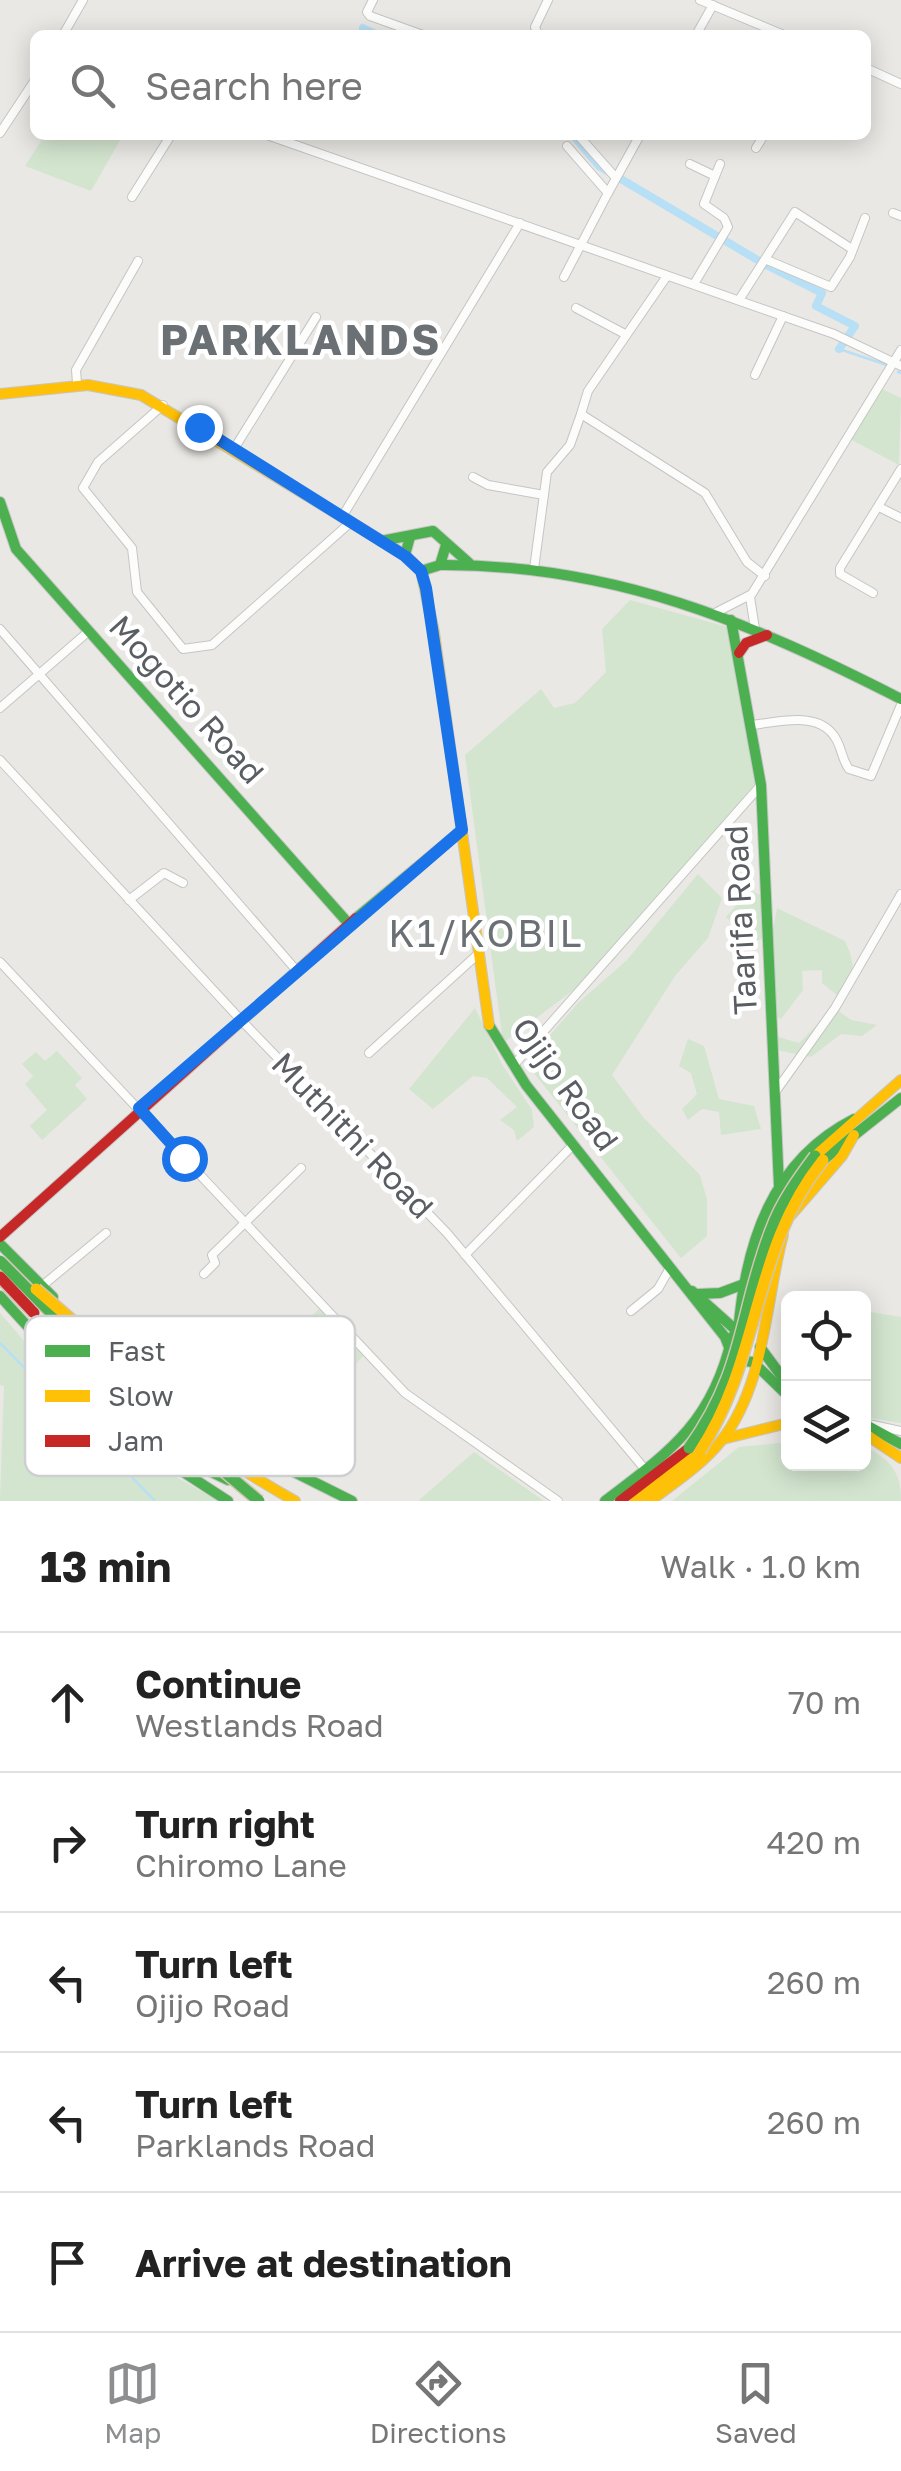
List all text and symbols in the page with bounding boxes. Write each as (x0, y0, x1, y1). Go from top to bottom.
search box (30, 30, 871, 140)
icon: search (65, 58, 120, 113)
text: Search here (145, 63, 363, 108)
district label: PARKLANDS (160, 314, 442, 364)
route end (177, 405, 223, 451)
street label: Mogotio Road (102, 607, 272, 791)
street label: Taarifa Road (716, 824, 764, 1016)
district label: K1/KOBIL (388, 910, 584, 955)
street label: Ojijo Road (505, 1010, 627, 1158)
street label: Muthithi Road (265, 1044, 441, 1226)
route start (162, 1136, 208, 1182)
map controls (781, 1291, 871, 1471)
button: locate (781, 1291, 871, 1381)
legend (25, 1316, 355, 1476)
text: Fast (108, 1334, 166, 1367)
text: Slow (108, 1379, 174, 1412)
button: layers (781, 1381, 871, 1471)
text: Jam (108, 1424, 164, 1457)
text: 13 min (40, 1541, 171, 1591)
text: Walk · 1.0 km (660, 1547, 861, 1585)
text: Continue (135, 1661, 301, 1706)
icon: ahead (40, 1675, 95, 1730)
text: 70 m (788, 1683, 861, 1721)
text: Westlands Road (135, 1706, 384, 1744)
text: Turn right (135, 1801, 315, 1846)
icon: right (40, 1815, 95, 1870)
text: 420 m (767, 1823, 861, 1861)
text: Chiromo Lane (135, 1846, 347, 1884)
text: Turn left (135, 1941, 293, 1986)
icon: left (40, 1955, 95, 2010)
text: 260 m (767, 1963, 861, 2001)
text: Ojijo Road (135, 1986, 290, 2024)
text: Turn left (135, 2081, 293, 2126)
icon: left (40, 2095, 95, 2150)
text: 260 m (767, 2103, 861, 2141)
text: Parklands Road (135, 2126, 375, 2164)
icon: arrive (40, 2235, 95, 2290)
text: Arrive at destination (135, 2240, 512, 2285)
tab: Map (104, 2356, 161, 2449)
tab: Directions (370, 2356, 507, 2449)
tab: Saved (715, 2356, 797, 2449)

